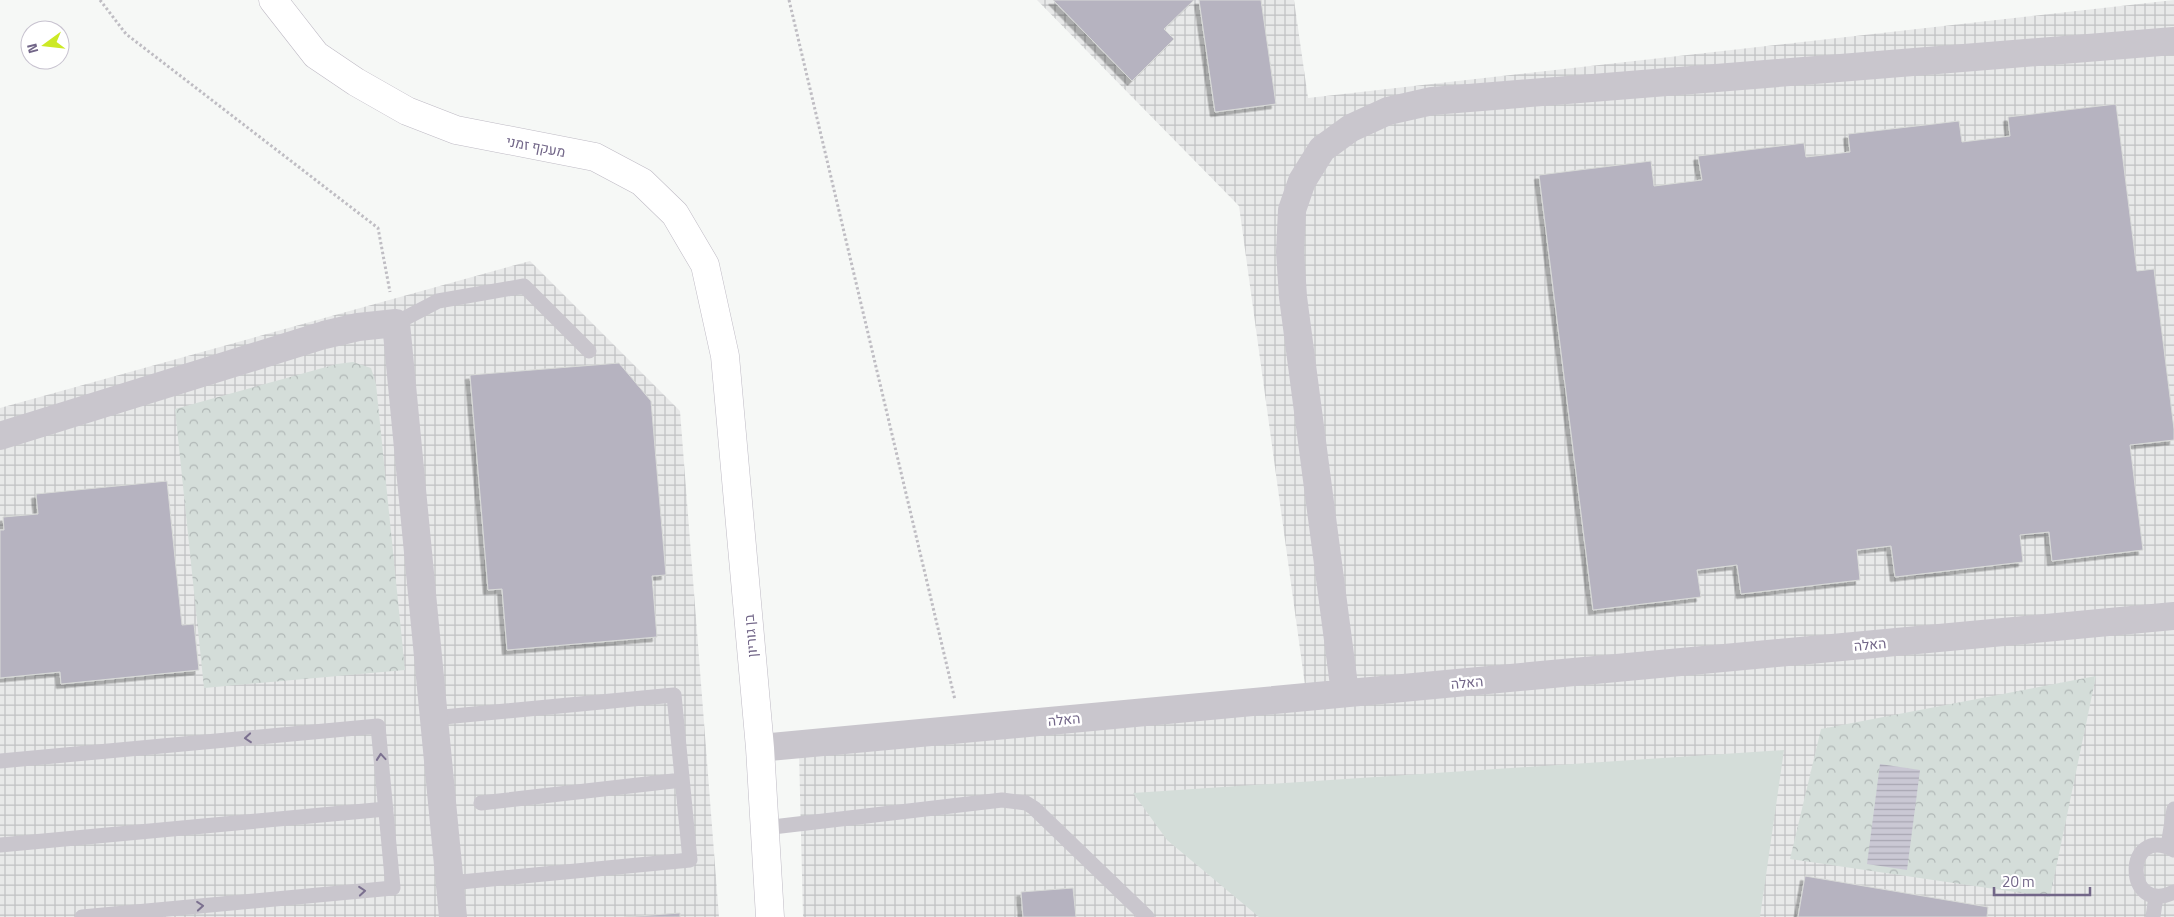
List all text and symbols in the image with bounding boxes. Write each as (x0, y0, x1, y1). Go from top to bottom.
north arrow (20, 20, 70, 70)
text: N (21, 41, 43, 56)
street label: מעקף זמני (504, 130, 568, 162)
street label: בן גוריון (738, 613, 762, 658)
street label: האלה (1853, 632, 1887, 656)
street label: האלה (1450, 670, 1484, 694)
street label: האלה (1047, 707, 1081, 731)
one-way arrow (244, 732, 252, 743)
one-way arrow (376, 753, 387, 761)
scale bar (1994, 864, 2090, 896)
text: 20 m (2002, 870, 2035, 893)
one-way arrow (358, 886, 366, 897)
one-way arrow (196, 901, 204, 912)

